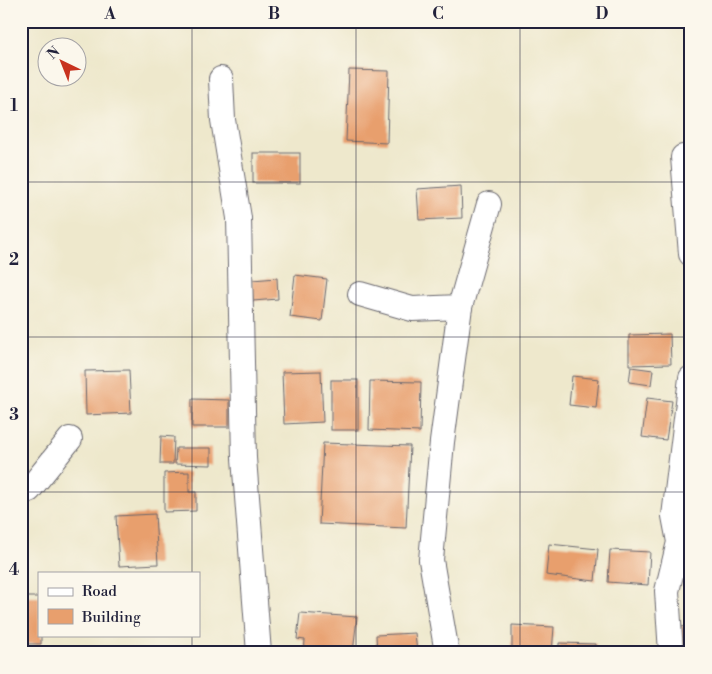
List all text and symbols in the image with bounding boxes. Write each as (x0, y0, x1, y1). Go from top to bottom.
text: A (103, 4, 116, 24)
text: B (268, 4, 280, 24)
text: C (432, 4, 444, 24)
text: D (596, 4, 609, 24)
north arrow (38, 38, 88, 88)
text: N (44, 43, 64, 64)
text: 1 (10, 96, 18, 116)
text: 2 (9, 250, 19, 270)
text: 3 (9, 405, 19, 425)
text: 4 (9, 560, 20, 580)
legend (38, 572, 200, 636)
text: Road (82, 582, 117, 601)
text: Building (81, 608, 141, 627)

